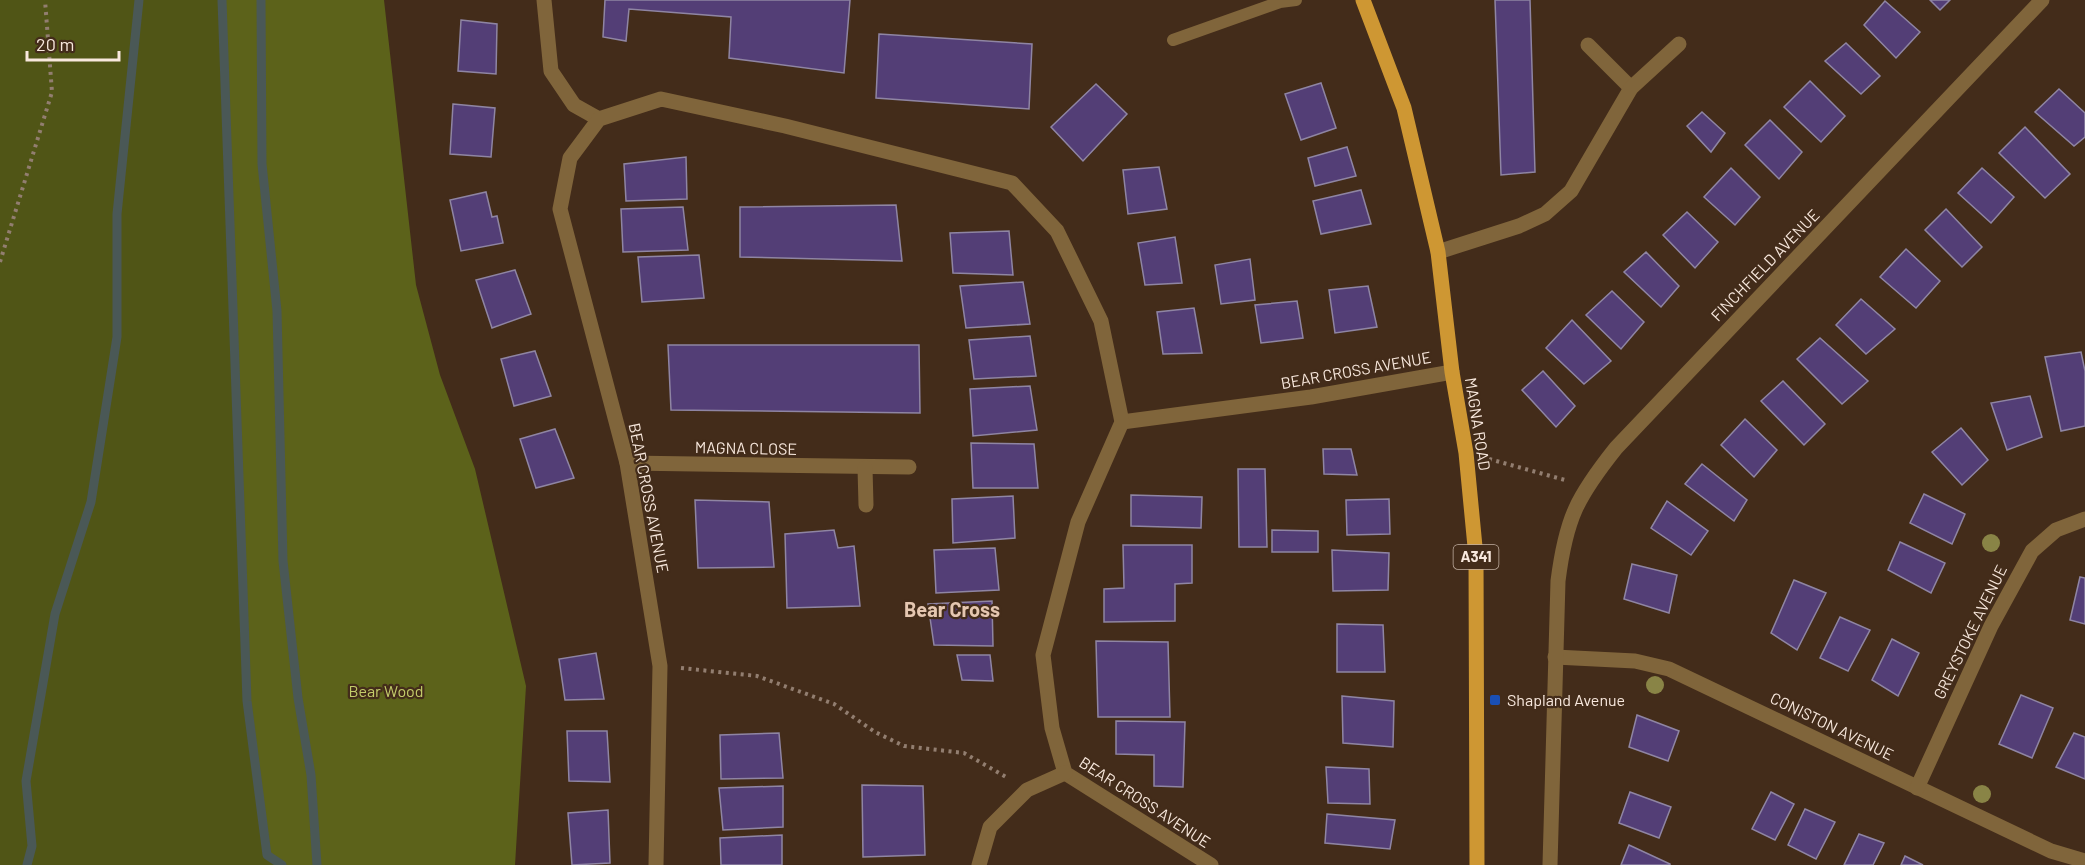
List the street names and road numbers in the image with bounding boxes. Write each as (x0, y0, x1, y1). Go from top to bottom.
street label: FINCHFIELD AVENUE (1706, 205, 1823, 324)
street label: BEAR CROSS AVENUE (1279, 347, 1433, 392)
street label: MAGNA ROAD (1462, 376, 1495, 472)
street label: BEAR CROSS AVENUE (626, 421, 673, 575)
street label: MAGNA CLOSE (695, 437, 797, 458)
road number: A341 (1454, 545, 1498, 569)
street label: GREYSTOKE AVENUE (1929, 562, 2010, 702)
street label: CONISTON AVENUE (1768, 688, 1897, 764)
street label: BEAR CROSS AVENUE (1076, 752, 1214, 851)

